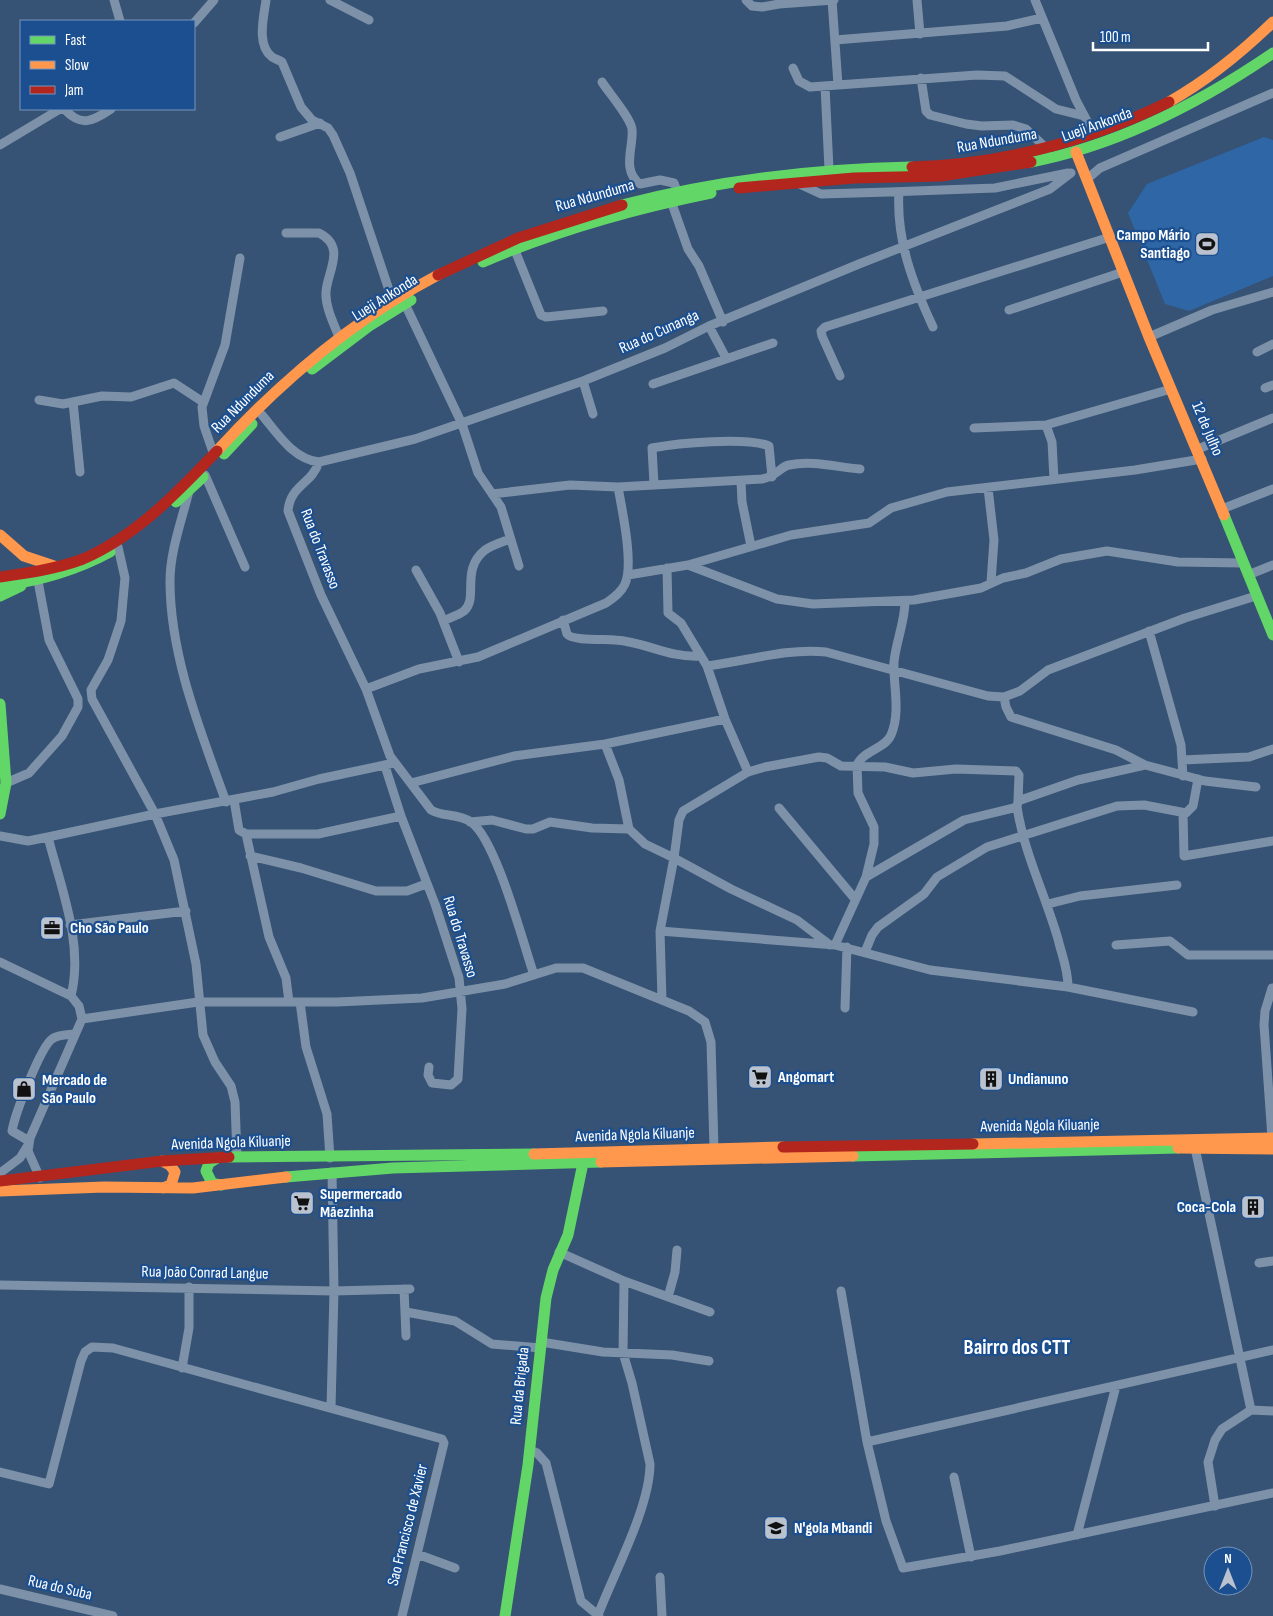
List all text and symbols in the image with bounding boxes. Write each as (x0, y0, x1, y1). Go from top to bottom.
legend (20, 20, 195, 110)
scale bar (1093, 20, 1208, 52)
text: 100 m (1100, 28, 1131, 47)
text: Fast (65, 31, 87, 50)
text: Slow (65, 56, 89, 75)
text: Jam (64, 81, 83, 100)
street label: Lueji Ankonda (1059, 103, 1135, 147)
street label: Rua Ndunduma (955, 125, 1039, 157)
street label: Rua Ndunduma (553, 176, 637, 216)
place label: Campo Mário Santiago (1117, 226, 1190, 263)
sports icon: Campo Mário Santiago (1194, 231, 1220, 257)
street label: Lueji Ankonda (349, 270, 421, 326)
street label: Rua do Cunanga (616, 306, 702, 358)
street label: Rua Ndunduma (208, 367, 278, 437)
street label: 12 de Julho (1187, 399, 1227, 459)
street label: Rua do Travasso (296, 506, 344, 592)
street label: Rua do Travasso (439, 894, 481, 980)
office icon: Cho São Paulo (39, 915, 65, 941)
place label: Cho São Paulo (70, 919, 149, 938)
supermarket icon: Angomart (747, 1064, 773, 1090)
building icon: Undianuno (978, 1066, 1004, 1092)
place label: Angomart (777, 1068, 834, 1087)
place label: Undianuno (1008, 1070, 1068, 1089)
place label: Mercado de São Paulo (42, 1071, 107, 1108)
shop icon: Mercado de São Paulo (11, 1076, 37, 1102)
street label: Avenida Ngola Kiluanje (979, 1115, 1100, 1137)
street label: Avenida Ngola Kiluanje (574, 1123, 695, 1147)
street label: Avenida Ngola Kiluanje (170, 1131, 291, 1155)
place label: Supermercado Mãezinha (320, 1185, 402, 1222)
supermarket icon: Supermercado Mãezinha (289, 1190, 315, 1216)
building icon: Coca-Cola (1240, 1194, 1266, 1220)
place label: Coca-Cola (1177, 1198, 1236, 1217)
street label: Rua João Conrad Langue (141, 1262, 269, 1284)
district label: Bairro dos CTT (964, 1335, 1070, 1360)
street label: Rua da Brigada (506, 1346, 534, 1426)
street label: Sao Francisco de Xavier (384, 1462, 432, 1588)
school or university icon: N'gola Mbandi (763, 1515, 789, 1541)
place label: N'gola Mbandi (794, 1519, 872, 1538)
north arrow (1203, 1546, 1253, 1596)
text: N (1224, 1550, 1232, 1567)
street label: Rua do Suba (26, 1571, 94, 1605)

